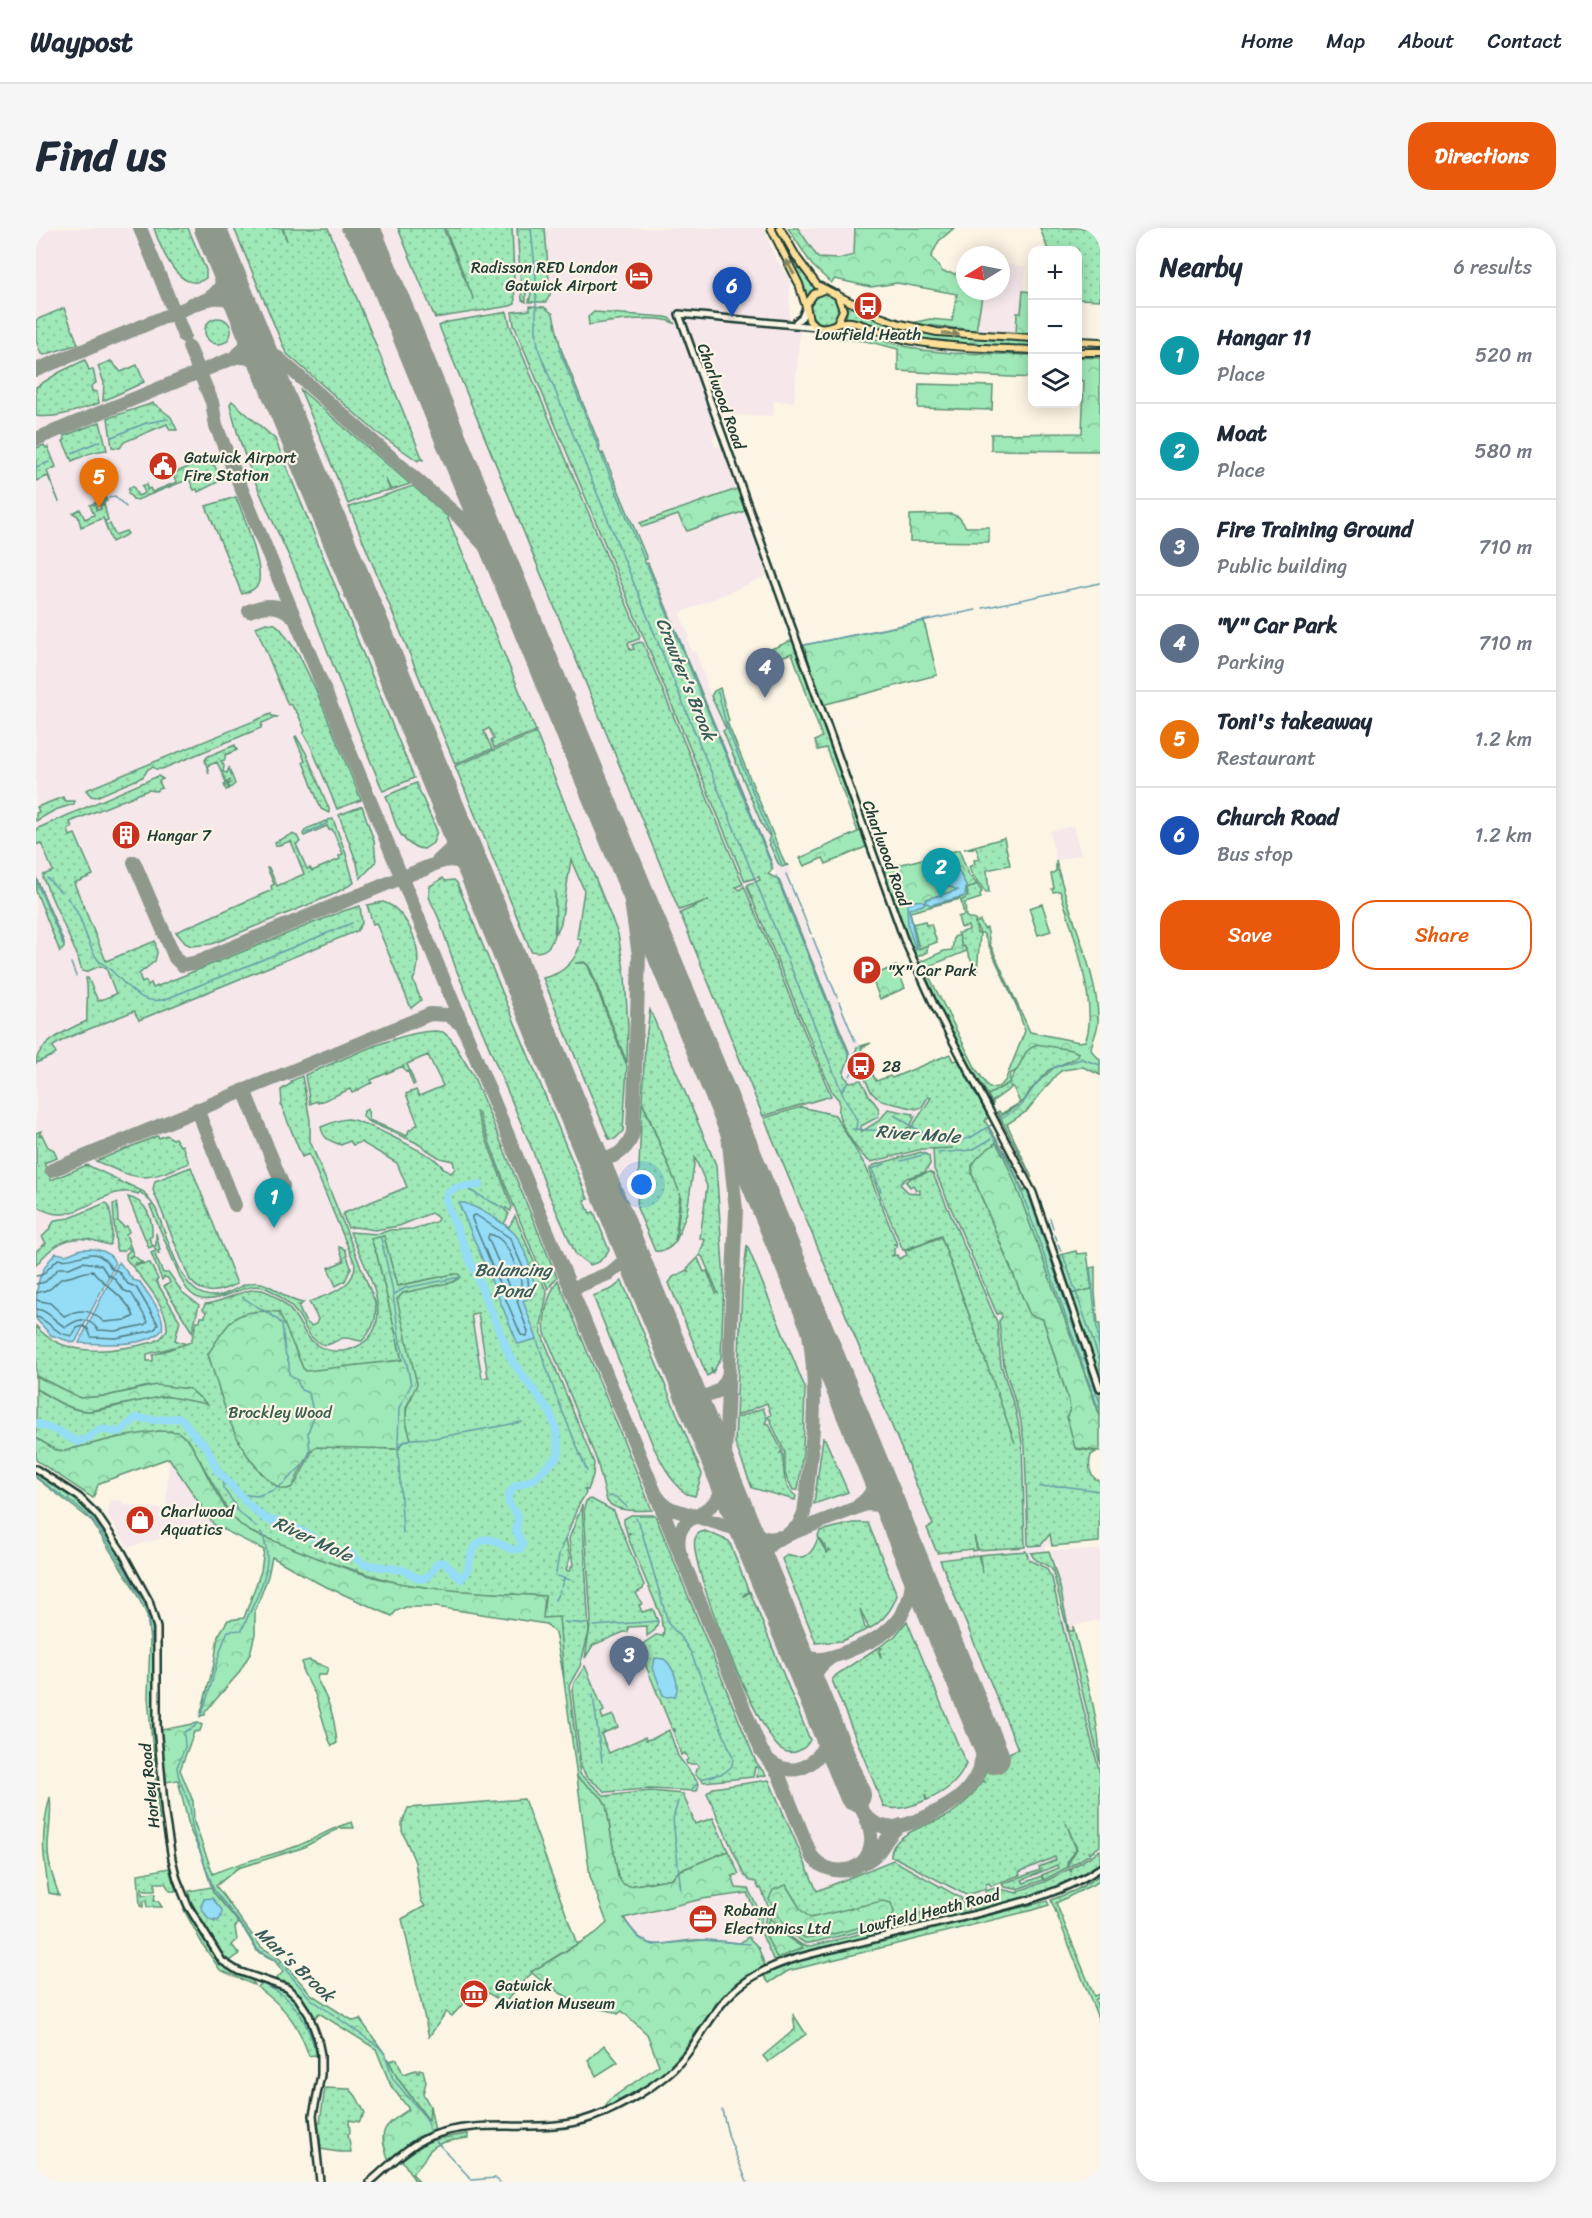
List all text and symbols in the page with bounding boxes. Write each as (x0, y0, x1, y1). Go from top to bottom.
text: Waypost (30, 17, 133, 66)
text: Home (1241, 22, 1293, 60)
text: Map (1326, 22, 1365, 60)
text: About (1398, 22, 1455, 60)
text: Contact (1488, 22, 1562, 60)
text: Find us (36, 119, 166, 193)
button: Directions (1408, 122, 1556, 190)
text: Nearby (1160, 244, 1242, 290)
north arrow (956, 246, 1010, 300)
map controls (1028, 246, 1082, 408)
button: + (1028, 246, 1082, 300)
text: 6 results (1453, 250, 1532, 285)
place label: Radisson RED London Gatwick Airport (471, 253, 618, 300)
one-way arrow (785, 258, 795, 275)
hotel icon: Radisson RED London Gatwick Airport (623, 260, 655, 292)
pin: 6 (712, 268, 752, 317)
bus stop icon: Lowfield Heath (852, 290, 884, 322)
button: − (1028, 300, 1082, 354)
text: Hangar 11 (1217, 318, 1311, 357)
place label: Lowfield Heath (815, 320, 921, 349)
one-way arrow (941, 329, 960, 338)
text: 1 (1175, 338, 1184, 373)
text: 520 m (1475, 338, 1532, 373)
street label: Charlwood Road (689, 339, 755, 455)
button: layers (1028, 354, 1082, 408)
text: Place (1217, 357, 1265, 392)
text: Moat (1217, 414, 1267, 453)
text: 2 (1174, 434, 1185, 469)
text: 580 m (1475, 434, 1532, 469)
place label: Gatwick Airport Fire Station (184, 443, 297, 490)
public building icon: Gatwick Airport Fire Station (147, 450, 179, 482)
text: Place (1217, 453, 1265, 488)
pin: 5 (80, 458, 118, 508)
text: Fire Training Ground (1217, 510, 1413, 549)
text: 3 (1174, 530, 1185, 565)
text: 710 m (1479, 530, 1532, 565)
text: Public building (1217, 549, 1347, 584)
text: "V" Car Park (1217, 606, 1338, 645)
water label: Crawter's Brook (647, 613, 726, 748)
text: 4 (1173, 626, 1186, 661)
text: 710 m (1479, 626, 1532, 661)
text: Parking (1217, 645, 1284, 680)
pin: 4 (746, 648, 784, 698)
text: Toni's takeaway (1217, 702, 1372, 741)
text: 5 (1173, 722, 1186, 757)
text: 1.2 km (1475, 722, 1532, 757)
text: Restaurant (1217, 741, 1316, 776)
street label: Charlwood Road (854, 796, 920, 912)
text: Church Road (1217, 798, 1338, 837)
text: 6 (1174, 818, 1185, 853)
text: 1.2 km (1475, 818, 1532, 853)
building icon: Hangar 7 (110, 819, 142, 851)
place label: Hangar 7 (147, 821, 212, 850)
text: Bus stop (1217, 837, 1293, 872)
pin: 2 (922, 848, 960, 898)
button: Save (1160, 900, 1340, 970)
button: Share (1352, 900, 1532, 970)
parking icon: "X" Car Park (851, 954, 883, 986)
place label: "X" Car Park (888, 956, 977, 985)
bus stop icon: 28 (845, 1050, 877, 1082)
place label: 28 (882, 1052, 901, 1081)
water label: River Mole (875, 1115, 963, 1153)
your location (627, 1170, 656, 1199)
pin: 1 (254, 1178, 294, 1228)
water label: Balancing Pond (474, 1254, 553, 1307)
park label: Brockley Wood (228, 1398, 333, 1427)
place label: Charlwood Aquatics (160, 1497, 236, 1544)
shop icon: Charlwood Aquatics (124, 1504, 156, 1536)
water label: River Mole (268, 1507, 360, 1572)
pin: 3 (610, 1636, 648, 1686)
street label: Horley Road (130, 1740, 168, 1830)
street label: Lowfield Heath Road (855, 1880, 1004, 1943)
place label: Roband Electronics Ltd (724, 1896, 832, 1943)
office icon: Roband Electronics Ltd (687, 1903, 719, 1935)
water label: Man's Brook (248, 1918, 344, 2011)
place label: Gatwick Aviation Museum (494, 1971, 615, 2018)
museum icon: Gatwick Aviation Museum (458, 1978, 490, 2010)

